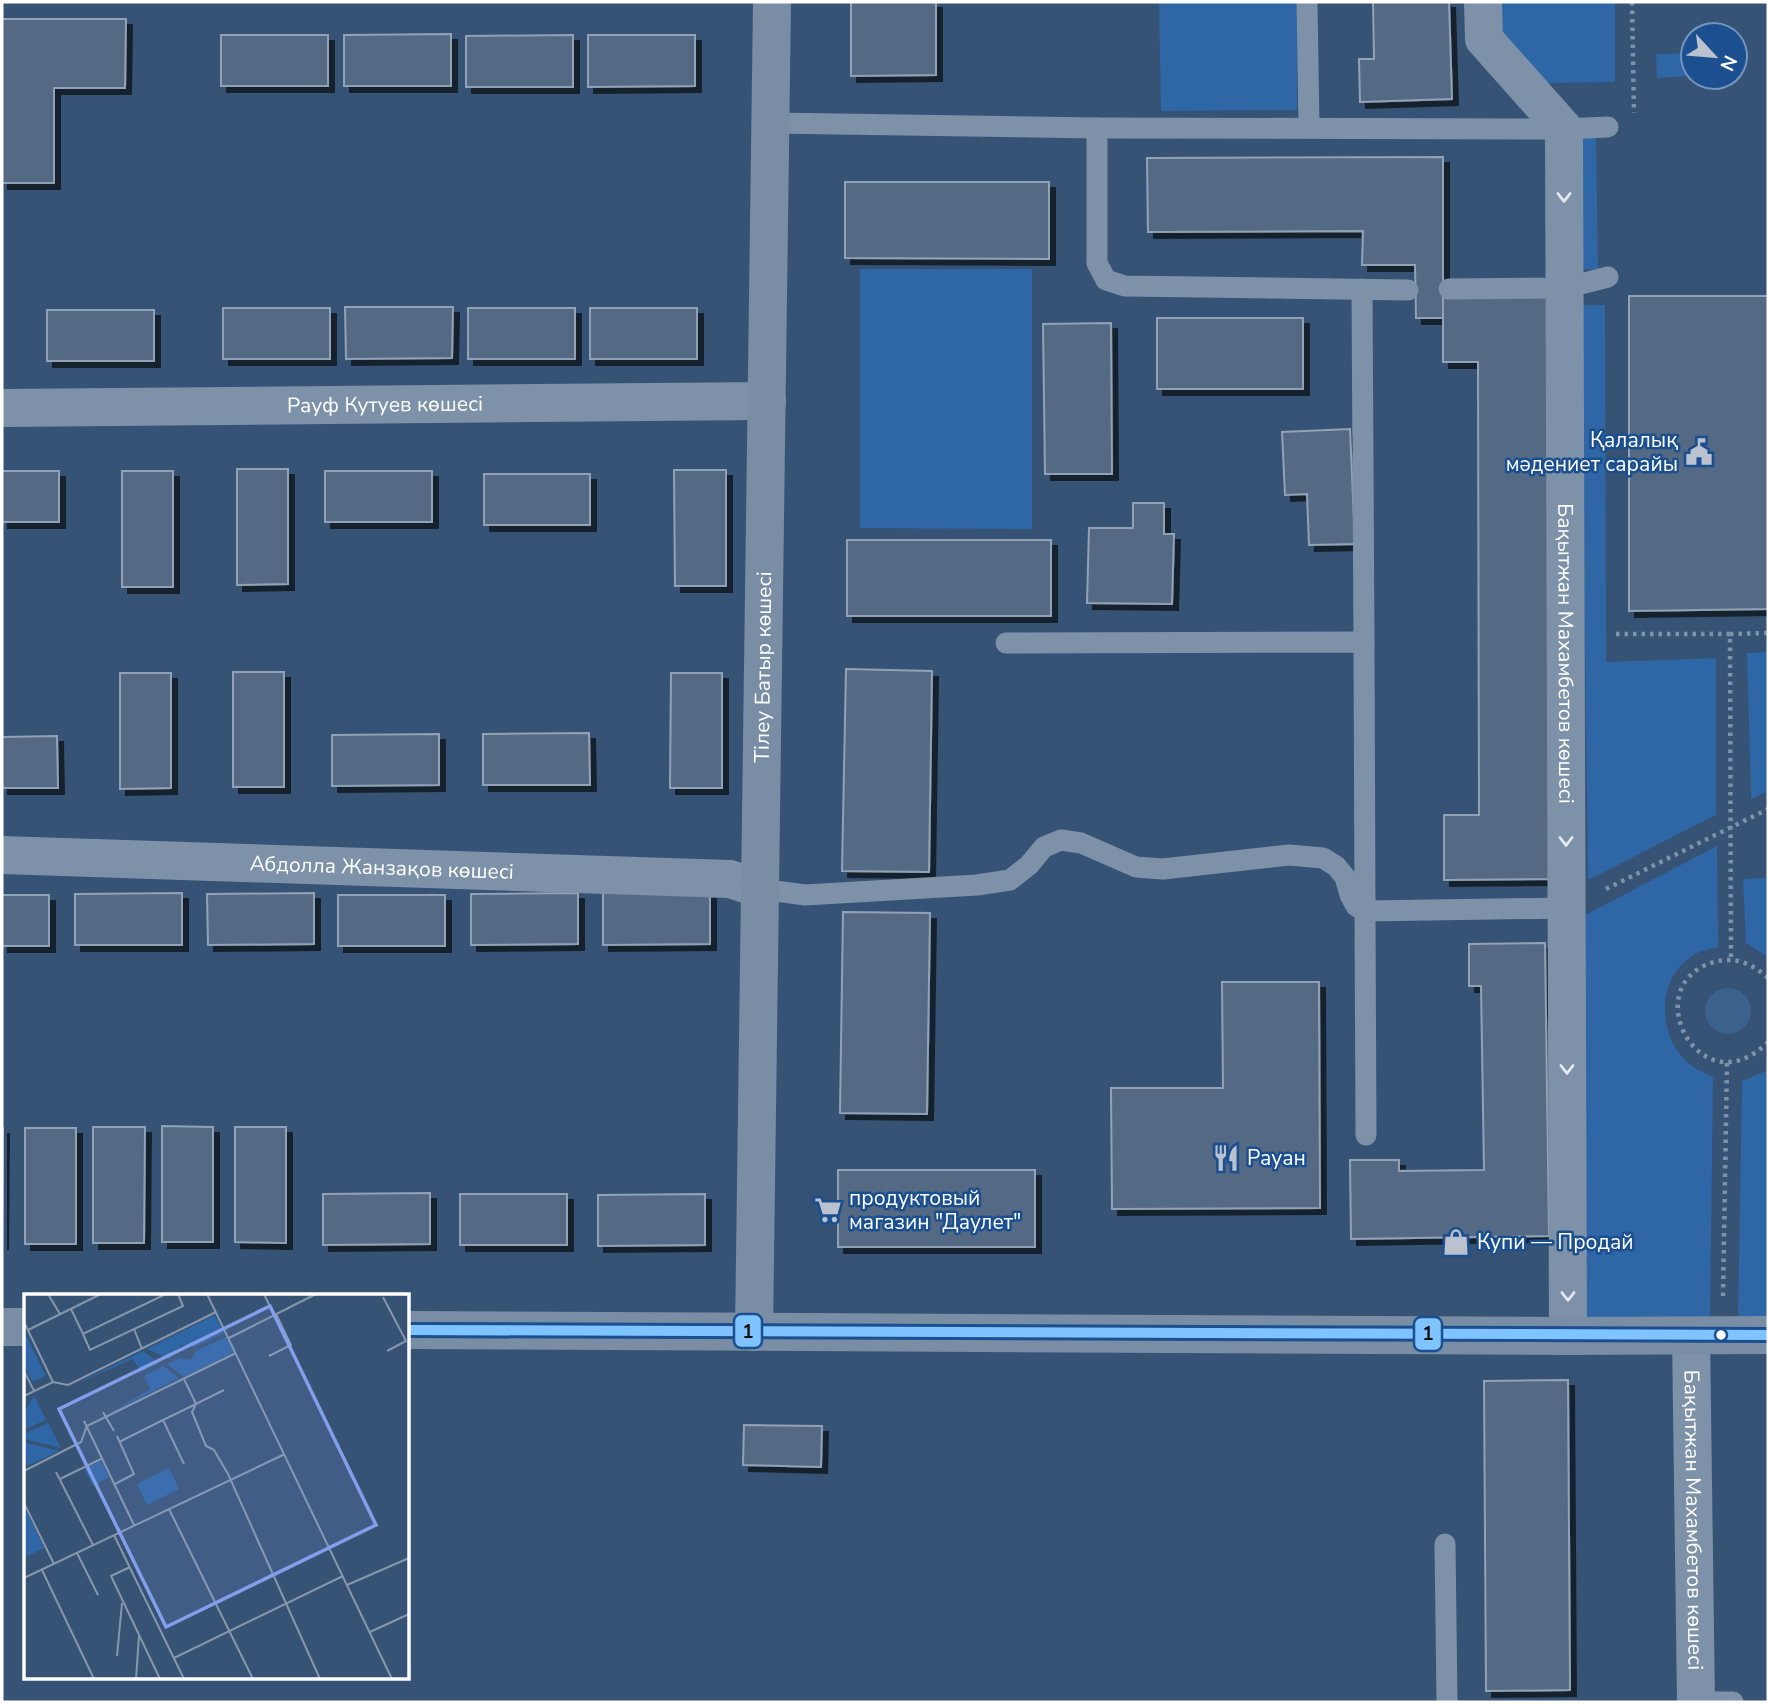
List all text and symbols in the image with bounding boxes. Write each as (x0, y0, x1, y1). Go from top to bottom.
north arrow (1679, 21, 1749, 91)
text: N (1714, 51, 1743, 75)
one-way arrow (1557, 192, 1572, 203)
street label: Рауф Кутуев көшесі (287, 390, 483, 419)
place label: Қалалық мәдениет сарайы (1506, 426, 1678, 478)
public building icon: Қалалық мәдениет сарайы (1684, 437, 1714, 467)
street label: Бақытжан Махамбетов көшесі (1551, 503, 1580, 804)
street label: Тілеу Батыр көшесі (748, 571, 778, 763)
one-way arrow (1558, 837, 1574, 847)
street label: Абдолла Жанзақов көшесі (249, 849, 514, 886)
one-way arrow (1559, 1064, 1575, 1075)
restaurant icon: Рауан (1211, 1143, 1241, 1173)
place label: Рауан (1247, 1144, 1306, 1172)
place label: продуктовый магазин "Даулет" (849, 1184, 1021, 1236)
supermarket icon: продуктовый магазин "Даулет" (813, 1195, 843, 1225)
shop icon: Купи — Продай (1441, 1227, 1471, 1257)
place label: Купи — Продай (1477, 1228, 1634, 1256)
one-way arrow (1560, 1292, 1576, 1302)
inset map (24, 1294, 410, 1680)
line badge: 1 (734, 1314, 762, 1348)
line badge: 1 (1414, 1317, 1442, 1351)
text: 1 (742, 1319, 754, 1345)
text: 1 (1422, 1321, 1434, 1347)
unlabelled marker (1714, 1328, 1728, 1342)
street label: Бақытжан Махамбетов көшесі (1677, 1370, 1710, 1670)

